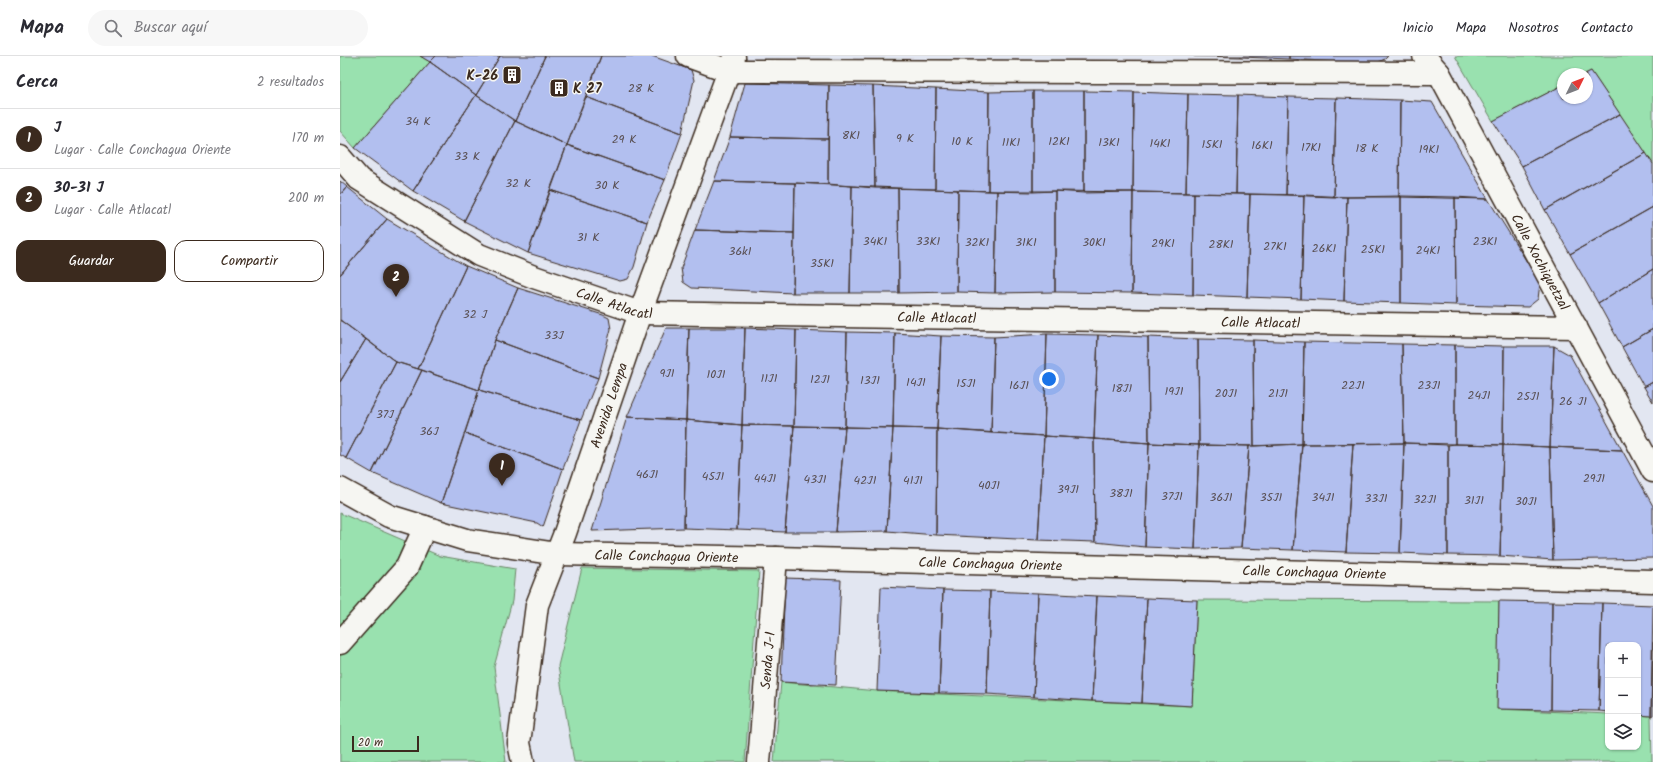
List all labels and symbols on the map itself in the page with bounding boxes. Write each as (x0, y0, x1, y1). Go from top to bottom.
building icon: K-26 (501, 64, 523, 86)
place label: K-26 (466, 65, 498, 87)
north arrow (1557, 68, 1593, 104)
building icon: K 27 (548, 77, 570, 99)
place label: K 27 (573, 78, 602, 100)
house number: 28 K (628, 79, 655, 98)
house number: 34 K (405, 112, 432, 131)
house number: 8K1 (842, 126, 860, 145)
house number: 9 K (896, 129, 915, 148)
house number: 29 K (612, 130, 637, 149)
house number: 10 K (951, 132, 974, 151)
house number: 12K1 (1048, 132, 1070, 151)
house number: 11K1 (1002, 133, 1020, 152)
house number: 13K1 (1098, 133, 1120, 152)
house number: 14K1 (1149, 134, 1171, 153)
house number: 15K1 (1201, 135, 1223, 154)
house number: 16K1 (1251, 136, 1273, 155)
house number: 17K1 (1301, 138, 1321, 157)
house number: 18 K (1356, 139, 1379, 158)
house number: 19K1 (1419, 140, 1439, 159)
house number: 33 K (454, 147, 481, 166)
house number: 32 K (505, 174, 532, 193)
house number: 30 K (595, 176, 620, 195)
street label: Calle Xochiquetzal (1505, 210, 1575, 315)
house number: 31 K (577, 228, 600, 247)
house number: 34K1 (863, 232, 887, 251)
house number: 33K1 (916, 232, 941, 251)
house number: 23K1 (1473, 232, 1498, 251)
house number: 32K1 (965, 233, 990, 252)
house number: 31K1 (1015, 233, 1037, 252)
house number: 30K1 (1082, 233, 1106, 252)
house number: 29K1 (1151, 234, 1175, 253)
house number: 28K1 (1208, 235, 1234, 254)
house number: 27K1 (1263, 237, 1287, 256)
house number: 26K1 (1312, 239, 1336, 258)
house number: 25K1 (1361, 240, 1385, 259)
house number: 24K1 (1416, 241, 1440, 260)
house number: 36k1 (729, 242, 752, 261)
house number: 35K1 (810, 254, 834, 273)
pin: 2 (383, 264, 409, 297)
street label: Calle Atlacatl (573, 282, 653, 325)
house number: 32 J (463, 305, 488, 324)
street label: Calle Atlacatl (897, 307, 977, 330)
street label: Calle Atlacatl (1221, 312, 1301, 335)
house number: 33J (544, 326, 564, 345)
street label: Avenida Lempa (585, 360, 634, 451)
house number: 9J1 (659, 364, 675, 383)
house number: 10J1 (706, 365, 726, 384)
house number: 11J1 (761, 369, 778, 388)
your location (1039, 369, 1059, 389)
house number: 12J1 (810, 370, 830, 389)
house number: 13J1 (860, 371, 880, 390)
house number: 14J1 (906, 373, 926, 392)
house number: 15J1 (956, 374, 976, 393)
house number: 16J1 (1009, 376, 1029, 395)
house number: 22J1 (1341, 376, 1365, 395)
house number: 23J1 (1417, 376, 1441, 395)
house number: 18J1 (1112, 379, 1132, 398)
house number: 19J1 (1164, 382, 1184, 401)
house number: 20J1 (1215, 384, 1237, 403)
house number: 21J1 (1268, 384, 1288, 403)
house number: 24J1 (1468, 386, 1491, 405)
house number: 25J1 (1517, 387, 1540, 406)
house number: 26 J1 (1559, 392, 1587, 411)
house number: 37J (376, 405, 394, 424)
house number: 36J (419, 422, 439, 441)
pin: 1 (489, 453, 515, 486)
house number: 46J1 (636, 465, 659, 484)
house number: 45J1 (702, 467, 724, 486)
house number: 44J1 (754, 469, 777, 488)
house number: 29J1 (1583, 469, 1605, 488)
house number: 43J1 (804, 470, 827, 489)
house number: 42J1 (854, 471, 877, 490)
house number: 41J1 (903, 471, 923, 490)
house number: 40J1 (978, 476, 1000, 495)
house number: 39J1 (1057, 480, 1079, 499)
house number: 38J1 (1109, 484, 1133, 503)
house number: 37J1 (1161, 487, 1183, 506)
house number: 36J1 (1210, 488, 1233, 507)
house number: 35J1 (1260, 488, 1283, 507)
house number: 34J1 (1312, 488, 1335, 507)
house number: 33J1 (1364, 489, 1388, 508)
house number: 32J1 (1413, 490, 1437, 509)
house number: 31J1 (1464, 491, 1484, 510)
house number: 30J1 (1515, 492, 1537, 511)
street label: Calle Conchagua Oriente (594, 545, 739, 569)
street label: Calle Conchagua Oriente (918, 552, 1063, 578)
street label: Calle Conchagua Oriente (1242, 560, 1387, 586)
street label: Senda J-1 (755, 631, 782, 690)
scale bar (352, 734, 419, 753)

